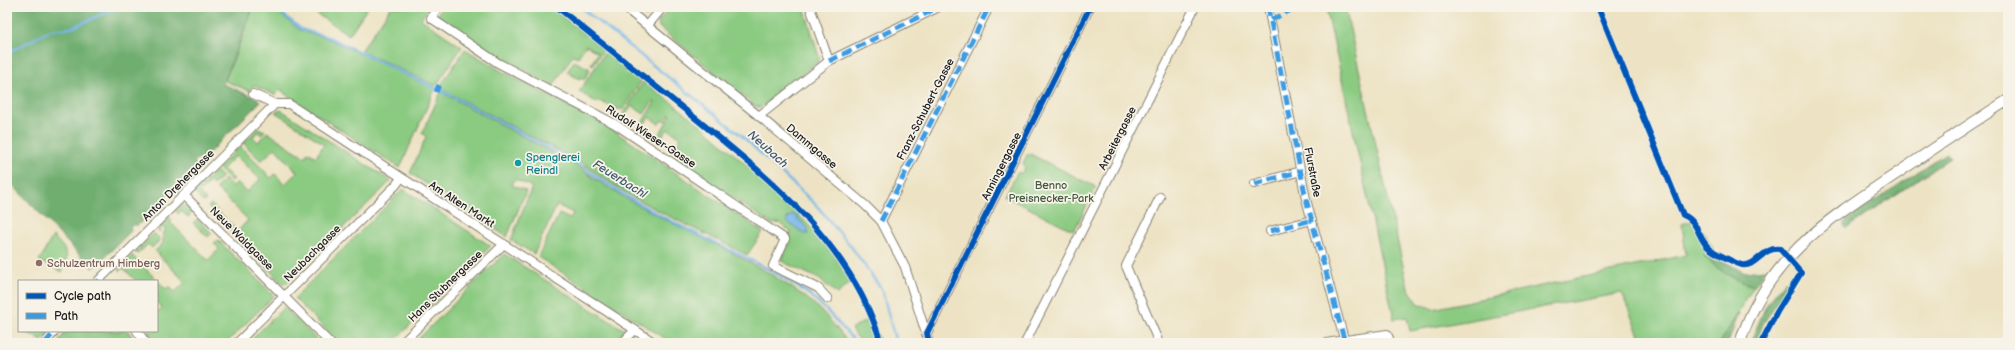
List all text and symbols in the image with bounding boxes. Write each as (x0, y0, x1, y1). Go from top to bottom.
street label: Franz-Schubert-Gasse (894, 56, 957, 162)
street label: Rudolf Wieser-Gasse (603, 102, 699, 171)
street label: Arbeitergasse (1096, 104, 1139, 172)
street label: Dammgasse (784, 121, 840, 172)
water label: Neubach (744, 127, 791, 172)
street label: Anningergasse (979, 130, 1024, 202)
street label: Anton Drehergasse (140, 146, 217, 224)
street label: Flurstraße (1301, 146, 1324, 199)
place label: Spenglerei Reindl (526, 151, 580, 177)
water label: Feuerbachl (590, 157, 651, 203)
marker: Spenglerei Reindl (513, 158, 523, 168)
street label: Am Alten Markt (427, 178, 497, 231)
park label: Benno Preisnecker-Park (1008, 179, 1094, 205)
street label: Neue Waldgasse (207, 204, 276, 273)
street label: Neubachgasse (281, 222, 344, 285)
street label: Hans Stubnergasse (406, 248, 485, 325)
place label: Schulzentrum Himberg (47, 257, 160, 270)
marker: Schulzentrum Himberg (34, 258, 44, 268)
legend (18, 280, 158, 332)
text: Cycle path (54, 289, 111, 304)
text: Path (54, 309, 79, 324)

